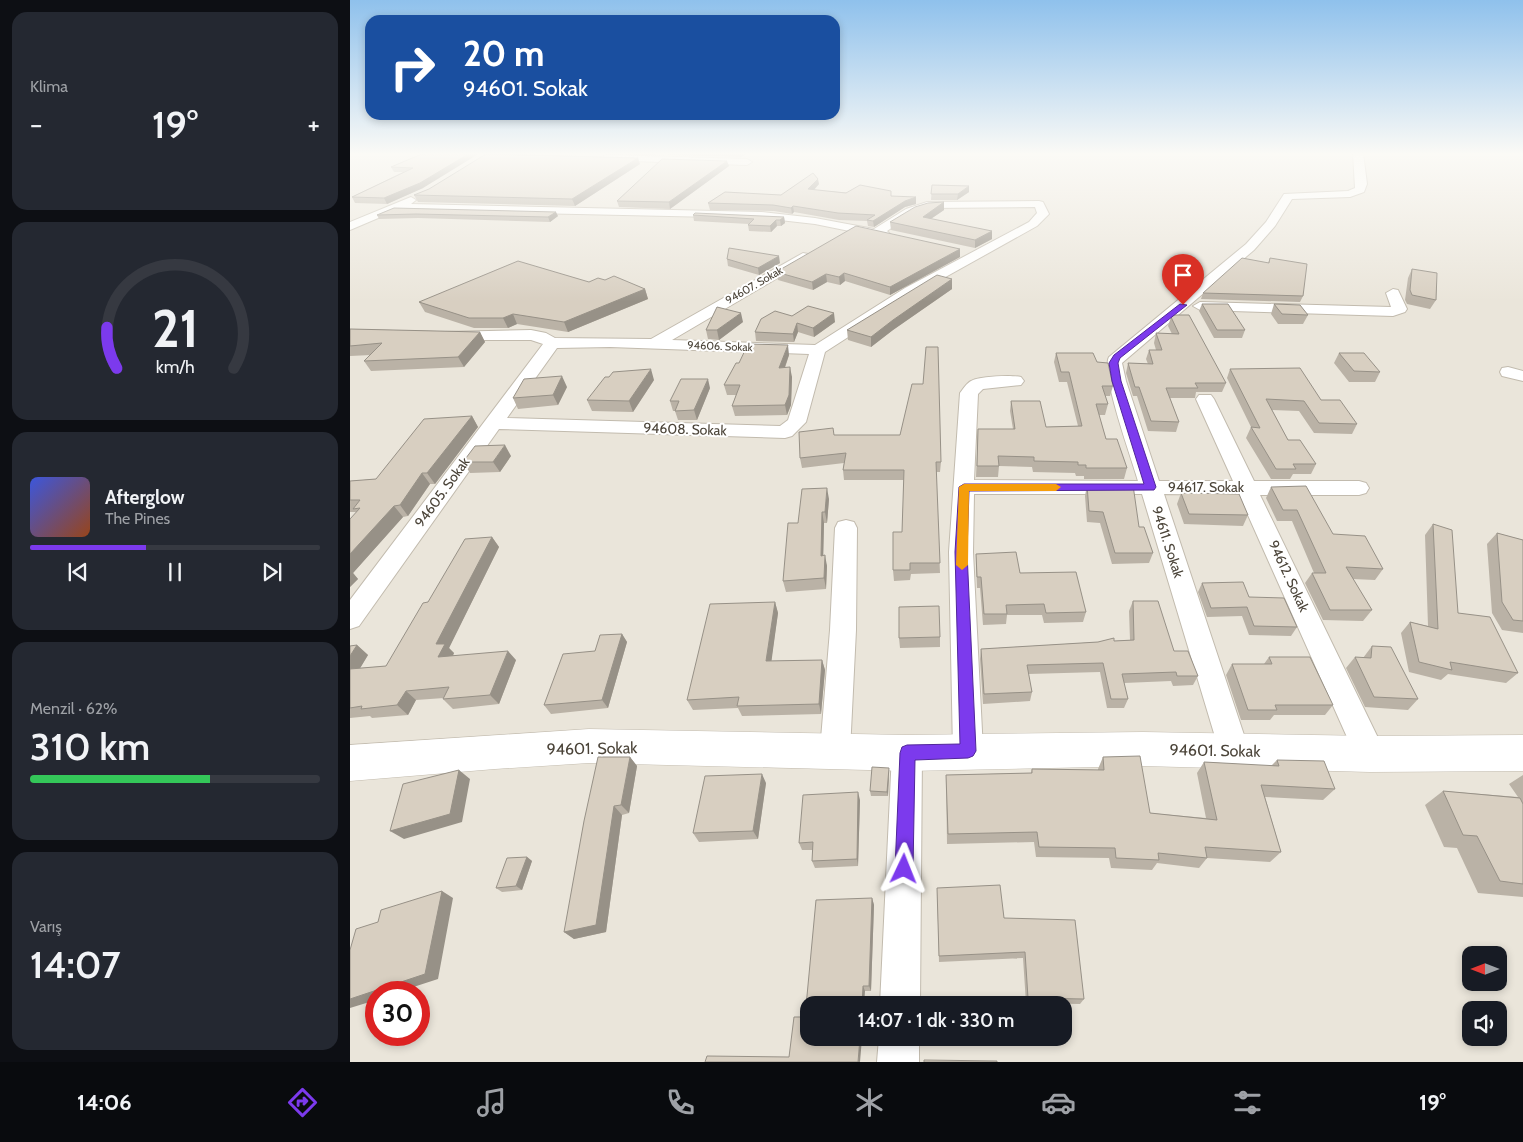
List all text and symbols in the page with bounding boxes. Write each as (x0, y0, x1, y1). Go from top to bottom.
text: 20 m (463, 32, 545, 75)
icon: right (380, 35, 445, 100)
text: 94601. Sokak (463, 75, 588, 102)
text: Klima (30, 77, 68, 96)
text: 19° (152, 101, 198, 148)
text: − (30, 107, 42, 141)
text: + (308, 107, 320, 141)
pin (1162, 254, 1204, 305)
icon: arrive (1169, 261, 1197, 289)
street label: 94607. Sokak (723, 263, 785, 307)
text: 21 (152, 297, 198, 360)
street label: 94606. Sokak (687, 338, 753, 354)
text: km/h (155, 356, 195, 377)
street label: 94608. Sokak (643, 419, 728, 439)
street label: 94605. Sokak (410, 453, 474, 531)
street label: 94617. Sokak (1168, 478, 1245, 496)
text: Afterglow (105, 486, 185, 509)
street label: 94611. Sokak (1148, 504, 1188, 581)
text: The Pines (105, 509, 170, 528)
street label: 94612. Sokak (1265, 537, 1314, 615)
icon: previous (64, 558, 92, 586)
icon: pause (161, 558, 189, 586)
icon: next (258, 558, 286, 586)
text: Menzil · 62% (30, 699, 118, 718)
text: 310 km (30, 723, 150, 770)
street label: 94601. Sokak (546, 738, 638, 759)
street label: 94601. Sokak (1169, 740, 1261, 761)
position arrow (877, 842, 929, 894)
text: Varış (30, 917, 62, 936)
text: 14:07 (30, 941, 121, 988)
north arrow (1462, 946, 1508, 991)
map controls (1462, 946, 1507, 1046)
speed limit sign: 30 (365, 981, 430, 1046)
button: sound (1462, 1001, 1507, 1046)
text: 14:07 · 1 dk · 330 m (858, 1009, 1014, 1032)
icon: directions (285, 1085, 320, 1120)
icon: music (474, 1085, 509, 1120)
icon: phone (663, 1085, 698, 1120)
icon: climate (852, 1085, 887, 1120)
icon: car (1041, 1085, 1076, 1120)
icon: filters (1230, 1085, 1265, 1120)
text: 14:06 (77, 1089, 132, 1116)
text: 19° (1419, 1089, 1446, 1116)

